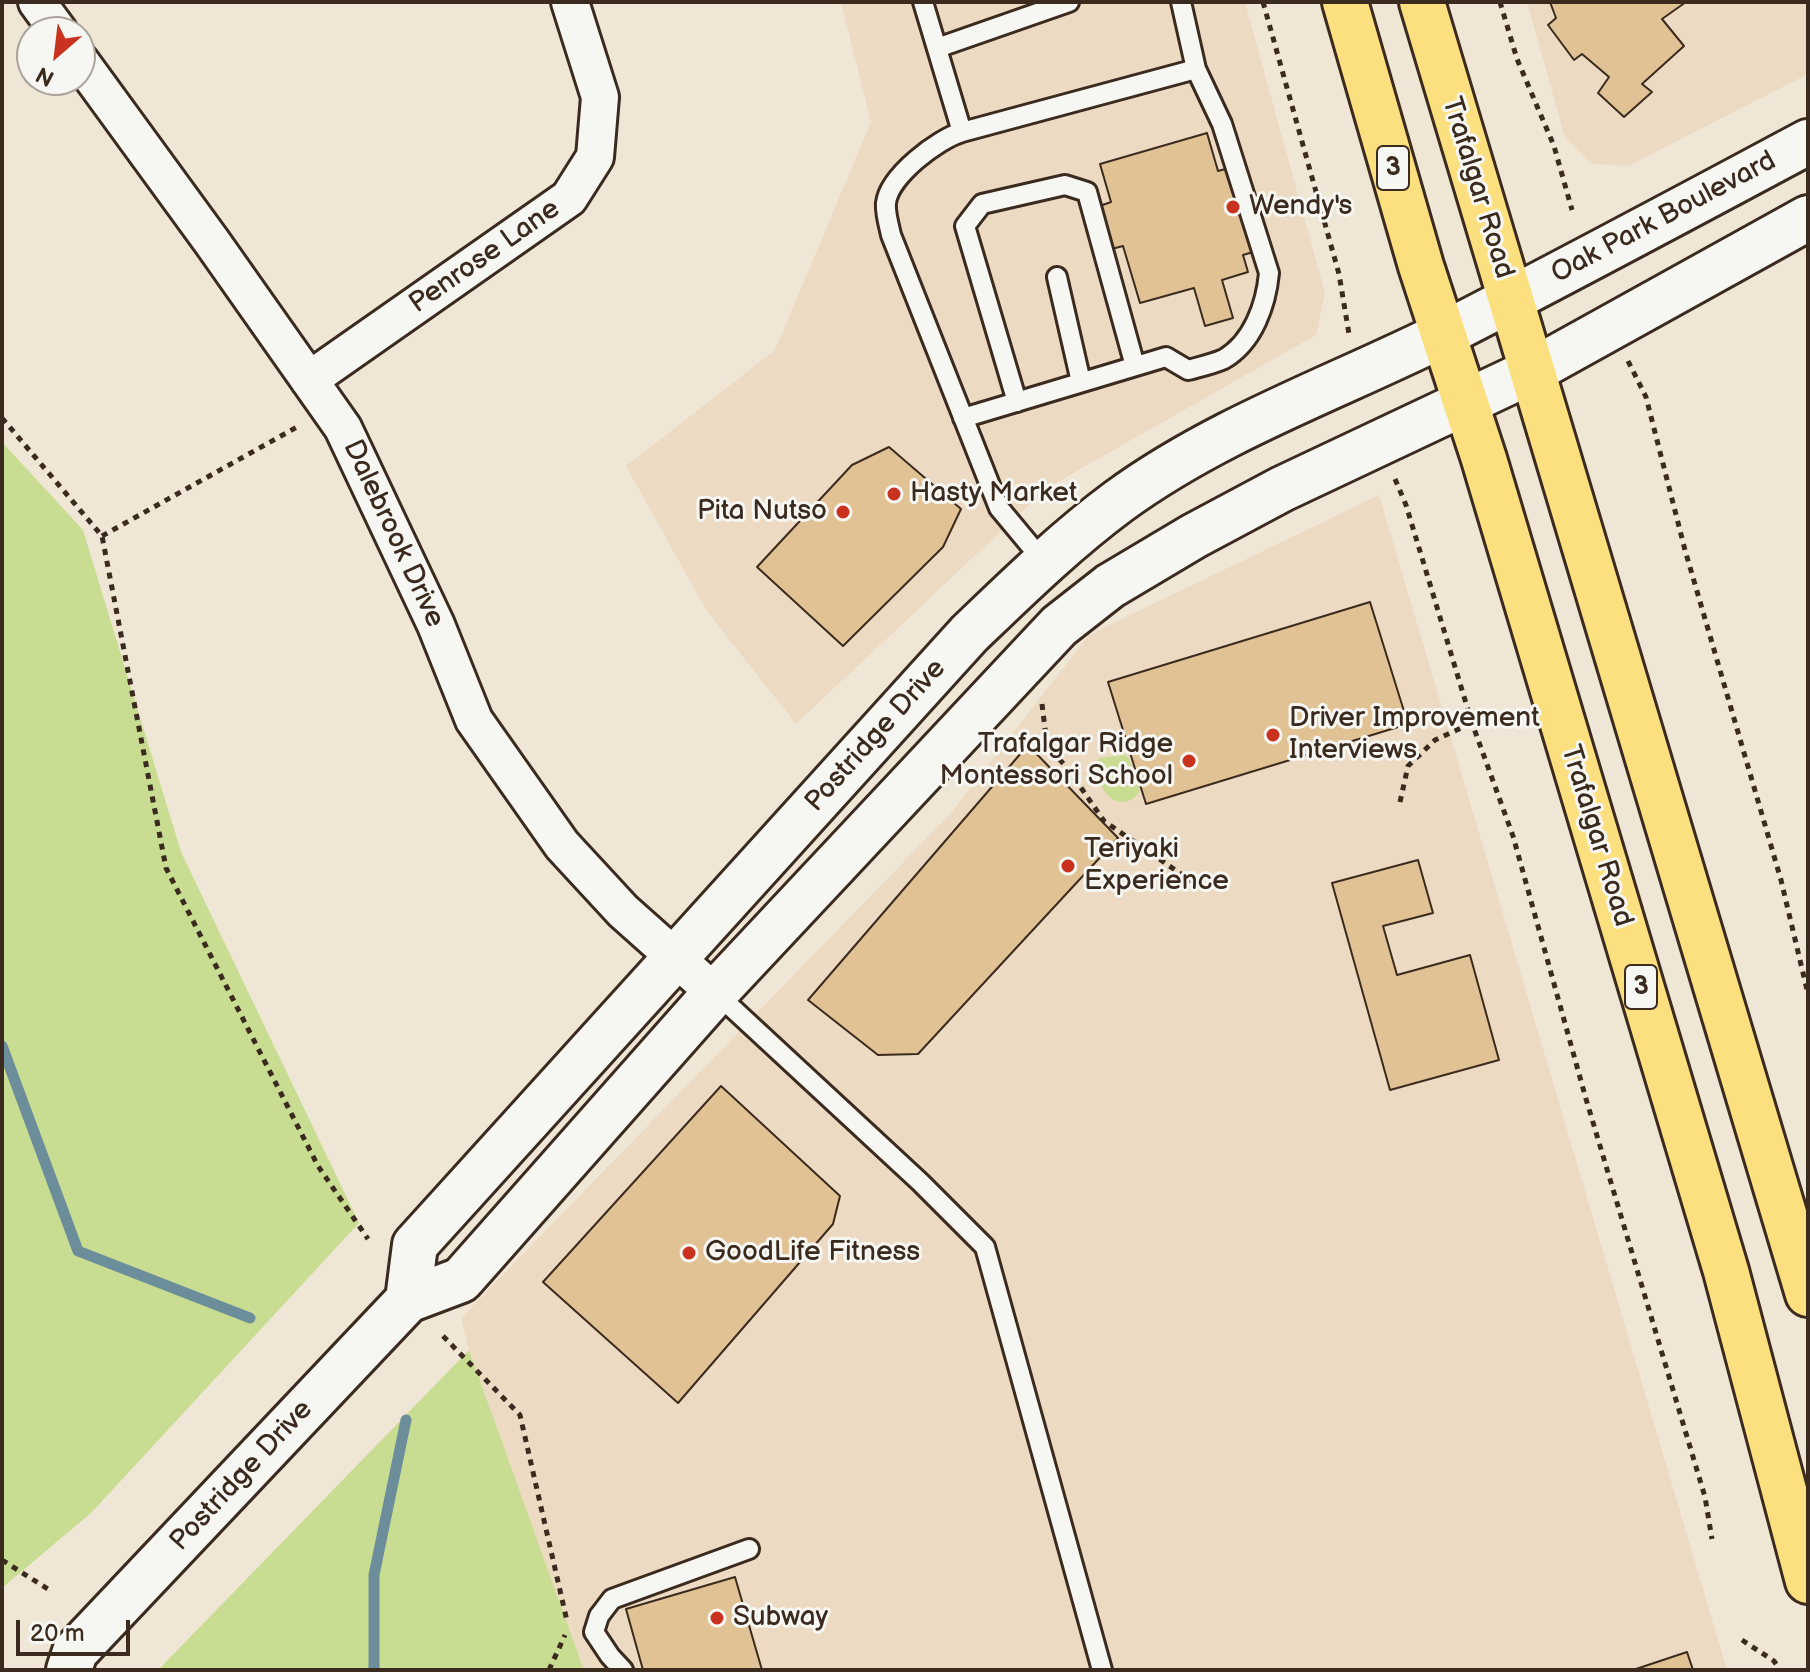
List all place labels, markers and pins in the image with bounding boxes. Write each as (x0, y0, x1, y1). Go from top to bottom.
place label: Wendy's (1249, 190, 1352, 224)
marker: Wendy's (1224, 198, 1242, 216)
place label: Hasty Market (910, 477, 1078, 511)
marker: Hasty Market (885, 485, 903, 503)
place label: Pita Nutso (697, 495, 827, 529)
marker: Pita Nutso (834, 503, 852, 521)
place label: Driver Improvement Interviews (1289, 702, 1540, 768)
marker: Driver Improvement Interviews (1264, 726, 1282, 744)
place label: Trafalgar Ridge Montessori School (940, 728, 1173, 794)
marker: Trafalgar Ridge Montessori School (1180, 752, 1198, 770)
place label: Teriyaki Experience (1084, 833, 1229, 899)
marker: Teriyaki Experience (1059, 857, 1077, 875)
place label: GoodLife Fitness (705, 1236, 920, 1270)
marker: GoodLife Fitness (680, 1244, 698, 1262)
place label: Subway (733, 1601, 828, 1635)
marker: Subway (708, 1609, 726, 1627)

